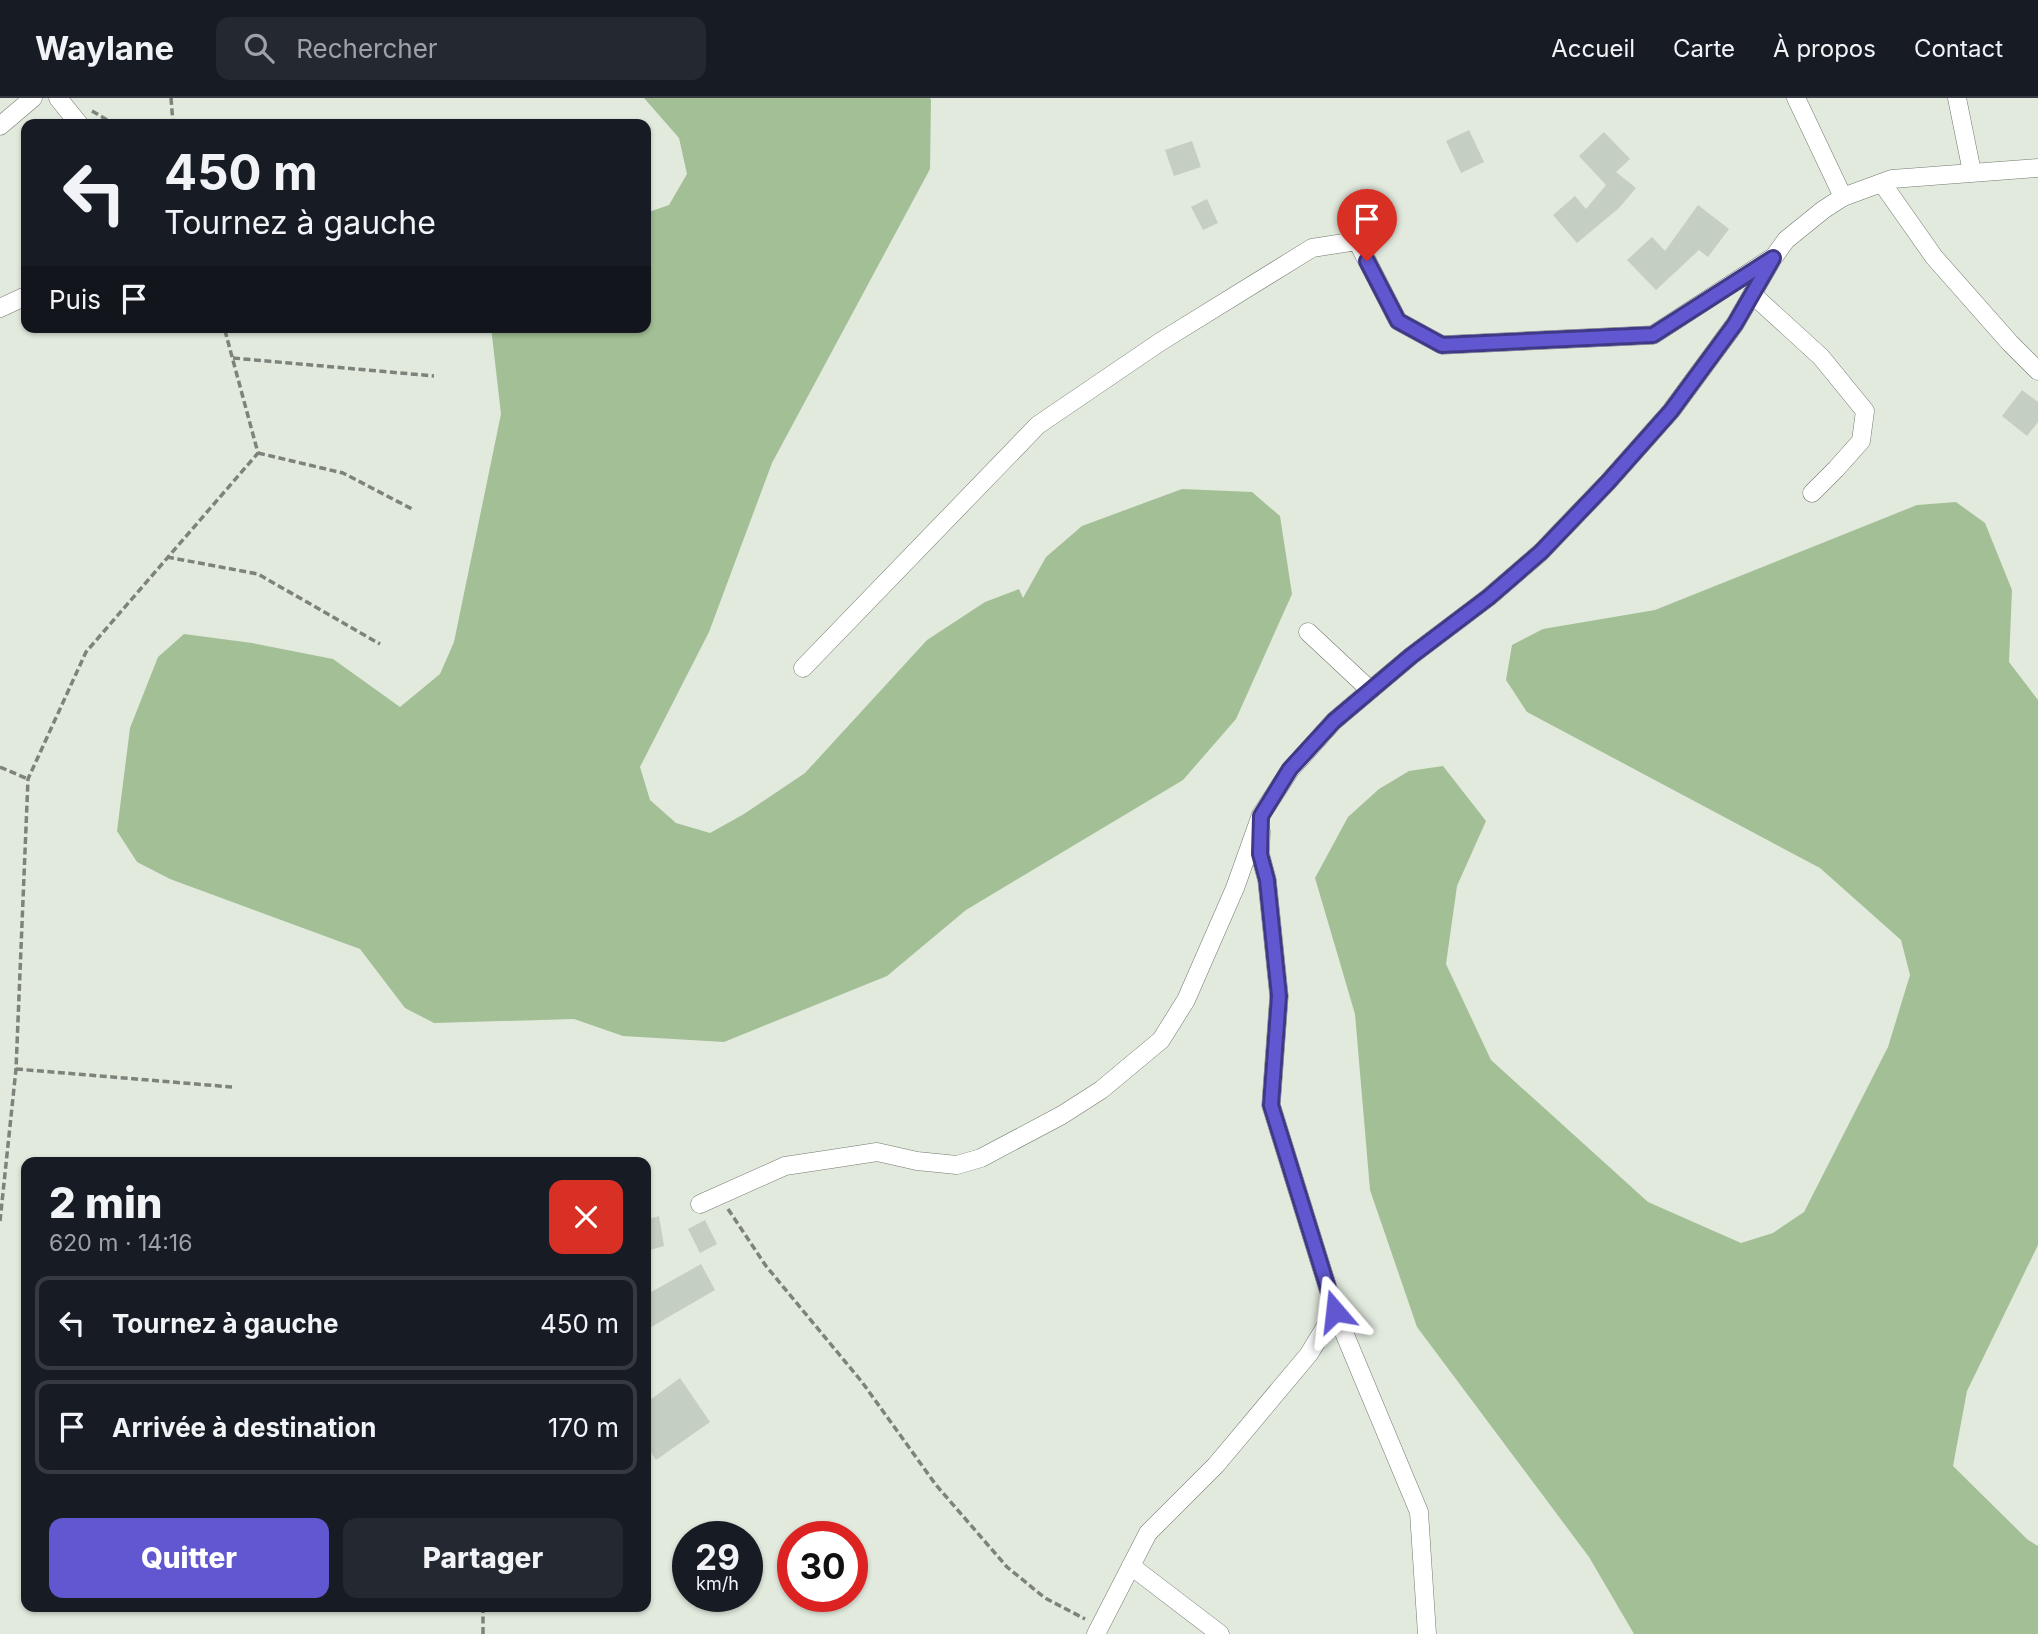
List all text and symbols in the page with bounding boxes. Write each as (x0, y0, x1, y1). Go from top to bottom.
search box (216, 17, 706, 80)
text: Waylane (35, 28, 174, 68)
icon: search (240, 29, 278, 67)
text: Rechercher (296, 33, 438, 64)
text: Accueil (1551, 34, 1635, 63)
text: Carte (1673, 34, 1735, 63)
text: À propos (1773, 34, 1876, 63)
text: Contact (1914, 34, 2003, 63)
text: 450 m (164, 143, 318, 202)
icon: left (49, 147, 140, 238)
pin (1337, 189, 1397, 261)
icon: arrive (1348, 200, 1386, 238)
text: Tournez à gauche (164, 203, 436, 242)
icon: arrive (115, 280, 153, 318)
text: Puis (49, 284, 101, 315)
text: 2 min (49, 1177, 163, 1228)
button: close (549, 1180, 623, 1254)
text: 620 m · 14:16 (49, 1229, 192, 1257)
position arrow (1298, 1274, 1372, 1348)
icon: left (53, 1304, 91, 1342)
text: Tournez à gauche (112, 1308, 338, 1339)
text: 450 m (540, 1308, 619, 1339)
icon: arrive (53, 1408, 91, 1446)
text: Arrivée à destination (112, 1412, 377, 1443)
text: 170 m (548, 1412, 619, 1443)
button: Quitter (49, 1518, 329, 1598)
button: Partager (343, 1518, 623, 1598)
speed limit sign: 30 (777, 1521, 868, 1612)
text: 29 (695, 1536, 740, 1578)
text: km/h (696, 1573, 739, 1594)

